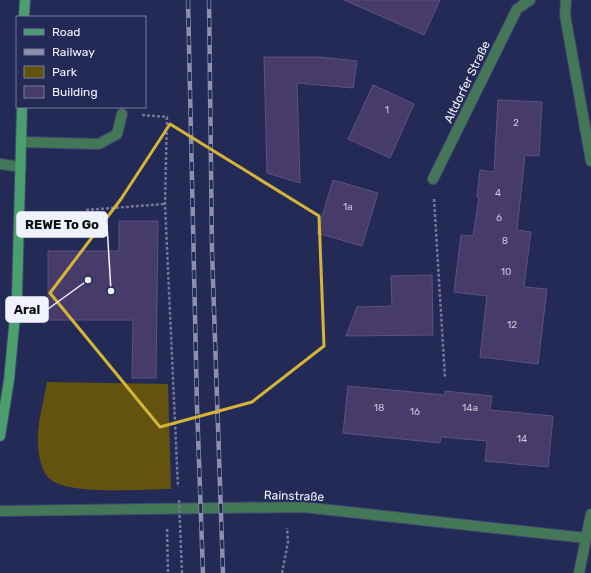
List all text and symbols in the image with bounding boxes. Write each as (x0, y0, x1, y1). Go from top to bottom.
legend (16, 16, 146, 108)
text: Road (52, 25, 80, 39)
street label: Altdorfer Straße (441, 38, 493, 125)
text: Railway (52, 45, 95, 59)
text: Park (52, 65, 78, 79)
text: Building (52, 85, 98, 99)
house number: 1 (385, 104, 389, 116)
house number: 2 (513, 117, 519, 129)
house number: 4 (495, 187, 501, 199)
house number: 1a (343, 201, 353, 213)
callout: REWE To Go (17, 212, 107, 237)
house number: 6 (496, 212, 502, 224)
text: REWE To Go (25, 217, 99, 232)
house number: 8 (502, 235, 508, 247)
house number: 10 (501, 266, 511, 278)
callout: Aral (6, 297, 48, 322)
text: Aral (14, 302, 40, 317)
house number: 12 (507, 319, 517, 331)
house number: 18 (374, 402, 384, 414)
house number: 14a (462, 402, 478, 414)
house number: 16 (410, 406, 420, 418)
house number: 14 (517, 433, 527, 445)
street label: Rainstraße (264, 488, 325, 504)

